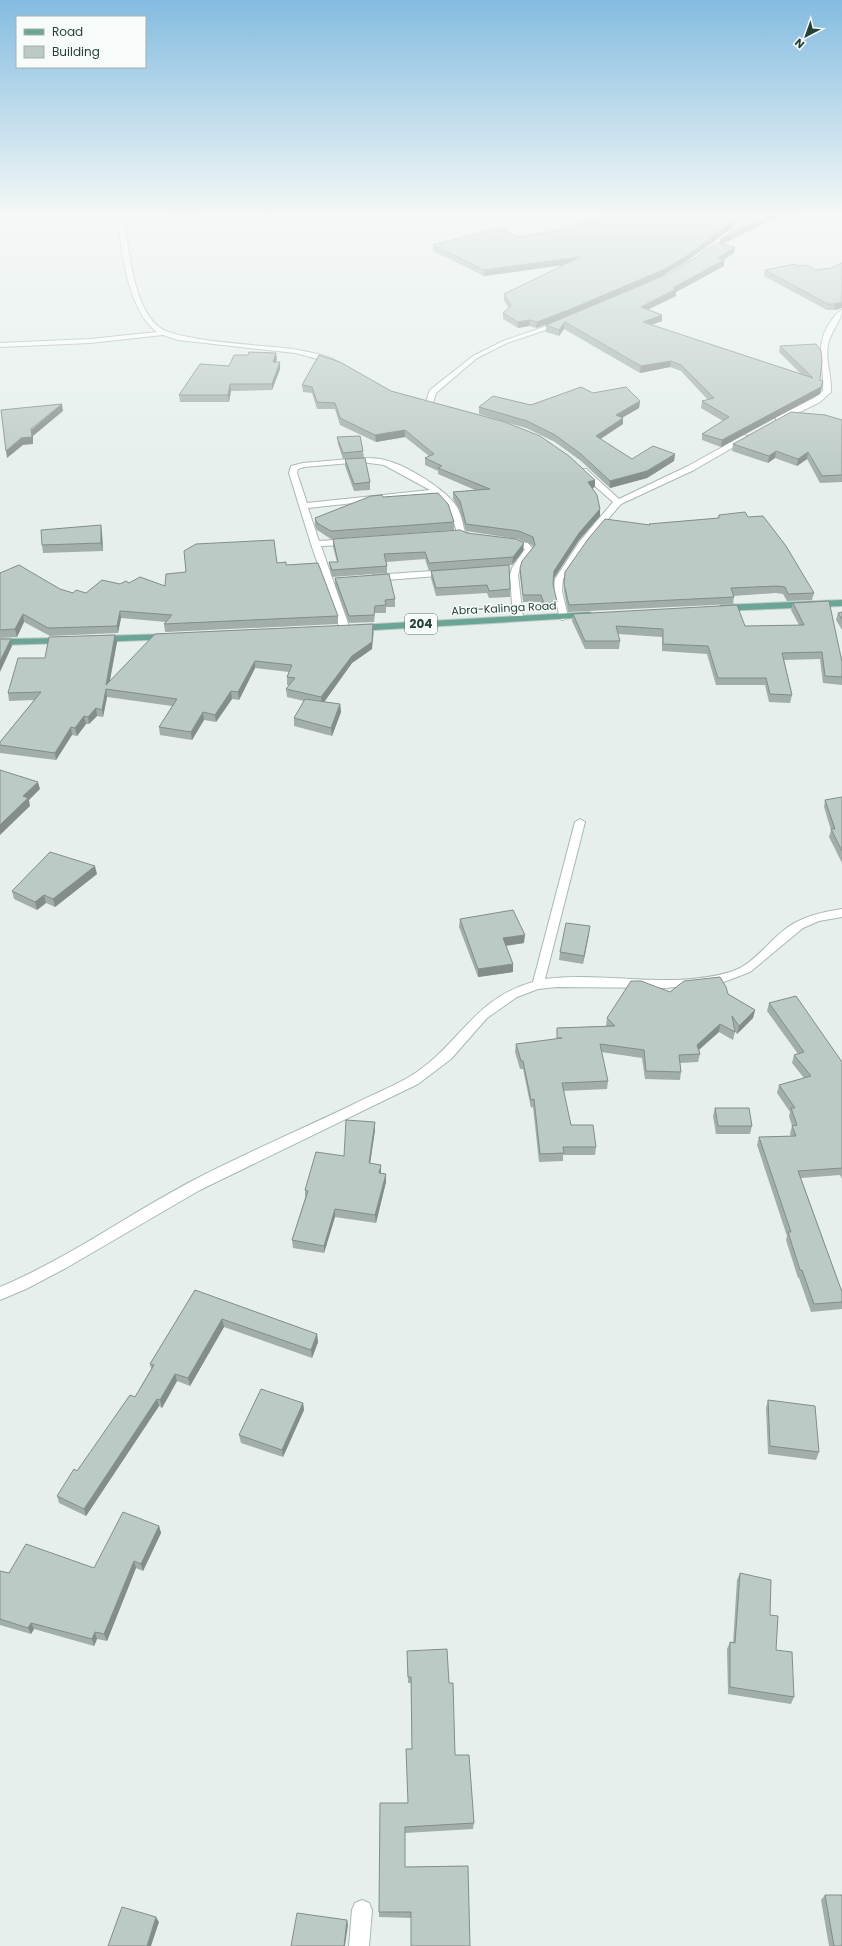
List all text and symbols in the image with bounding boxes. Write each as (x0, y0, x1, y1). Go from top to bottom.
legend (16, 16, 146, 68)
north arrow (786, 16, 826, 56)
text: Road (52, 23, 83, 40)
text: N (791, 35, 808, 52)
text: Building (52, 43, 100, 60)
street label: Abra-Kalinga Road (451, 597, 557, 619)
road number: 204 (405, 614, 437, 634)

